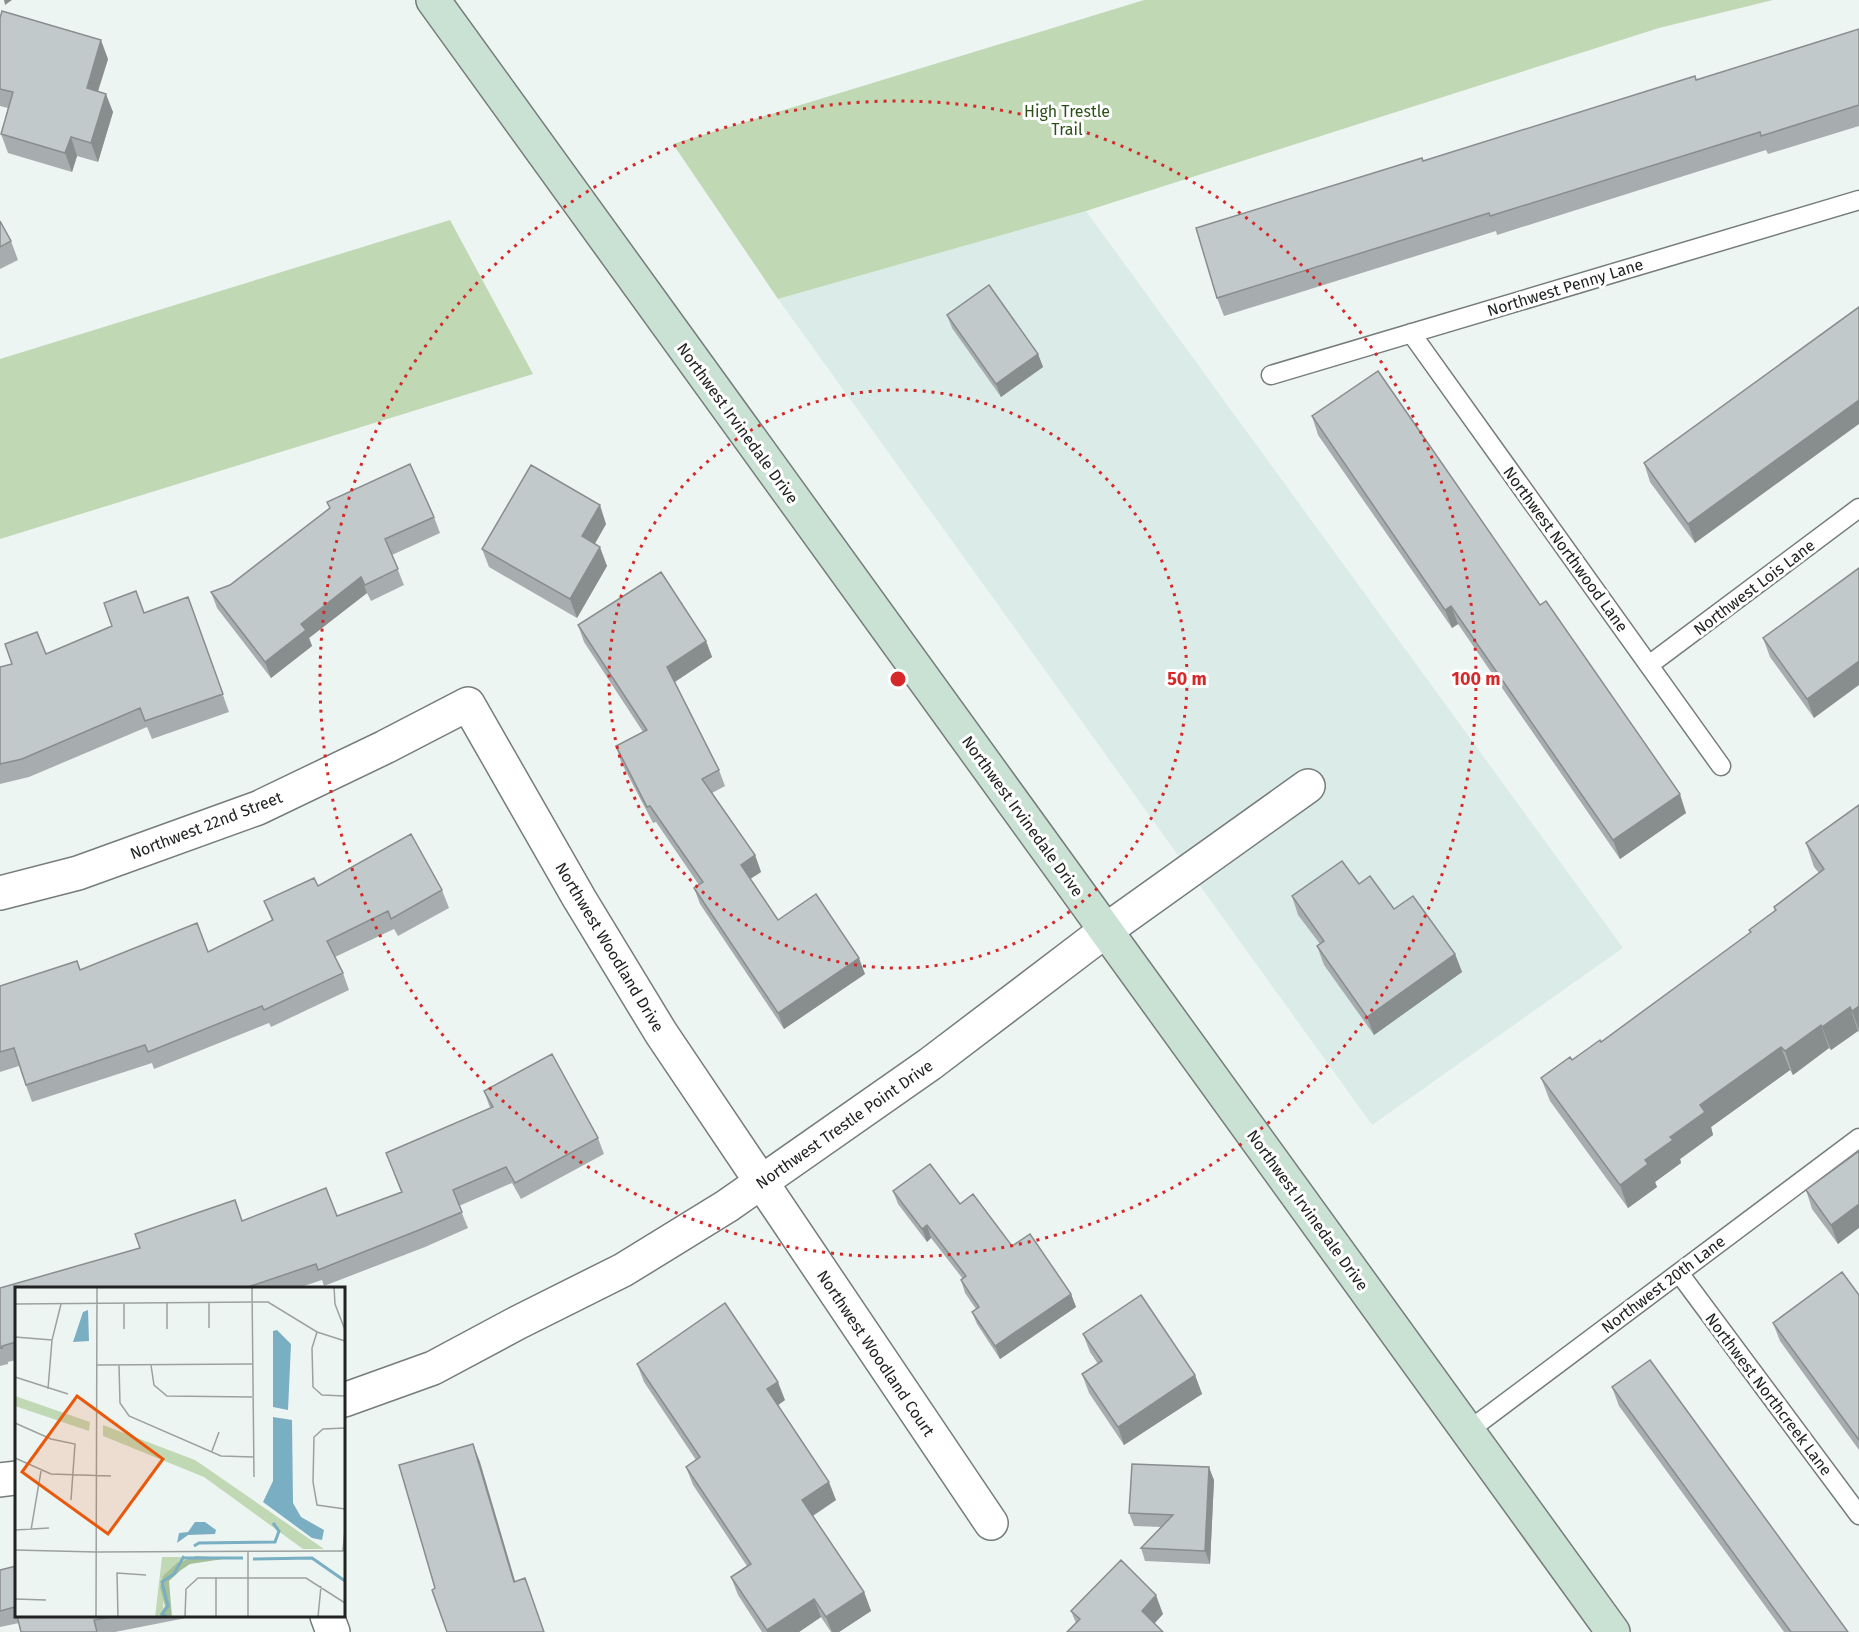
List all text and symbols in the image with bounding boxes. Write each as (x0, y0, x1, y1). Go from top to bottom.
park label: High Trestle Trail (1024, 102, 1110, 139)
street label: Northwest Penny Lane (1485, 255, 1645, 320)
street label: Northwest Irvinedale Drive (673, 339, 802, 507)
street label: Northwest Northwood Lane (1499, 463, 1632, 636)
street label: Northwest Lois Lane (1690, 536, 1819, 639)
text: 50 m (1167, 668, 1207, 690)
text: 100 m (1452, 668, 1500, 690)
centre of rings (888, 669, 908, 689)
street label: Northwest Irvinedale Drive (958, 732, 1087, 900)
street label: Northwest 22nd Street (127, 788, 285, 863)
street label: Northwest Woodland Drive (551, 859, 668, 1036)
street label: Northwest Trestle Point Drive (752, 1056, 936, 1193)
street label: Northwest Irvinedale Drive (1243, 1126, 1372, 1294)
street label: Northwest 20th Lane (1598, 1232, 1729, 1337)
street label: Northwest Woodland Court (813, 1267, 938, 1440)
inset map (15, 1287, 345, 1617)
street label: Northwest Northcreek Lane (1701, 1309, 1836, 1479)

